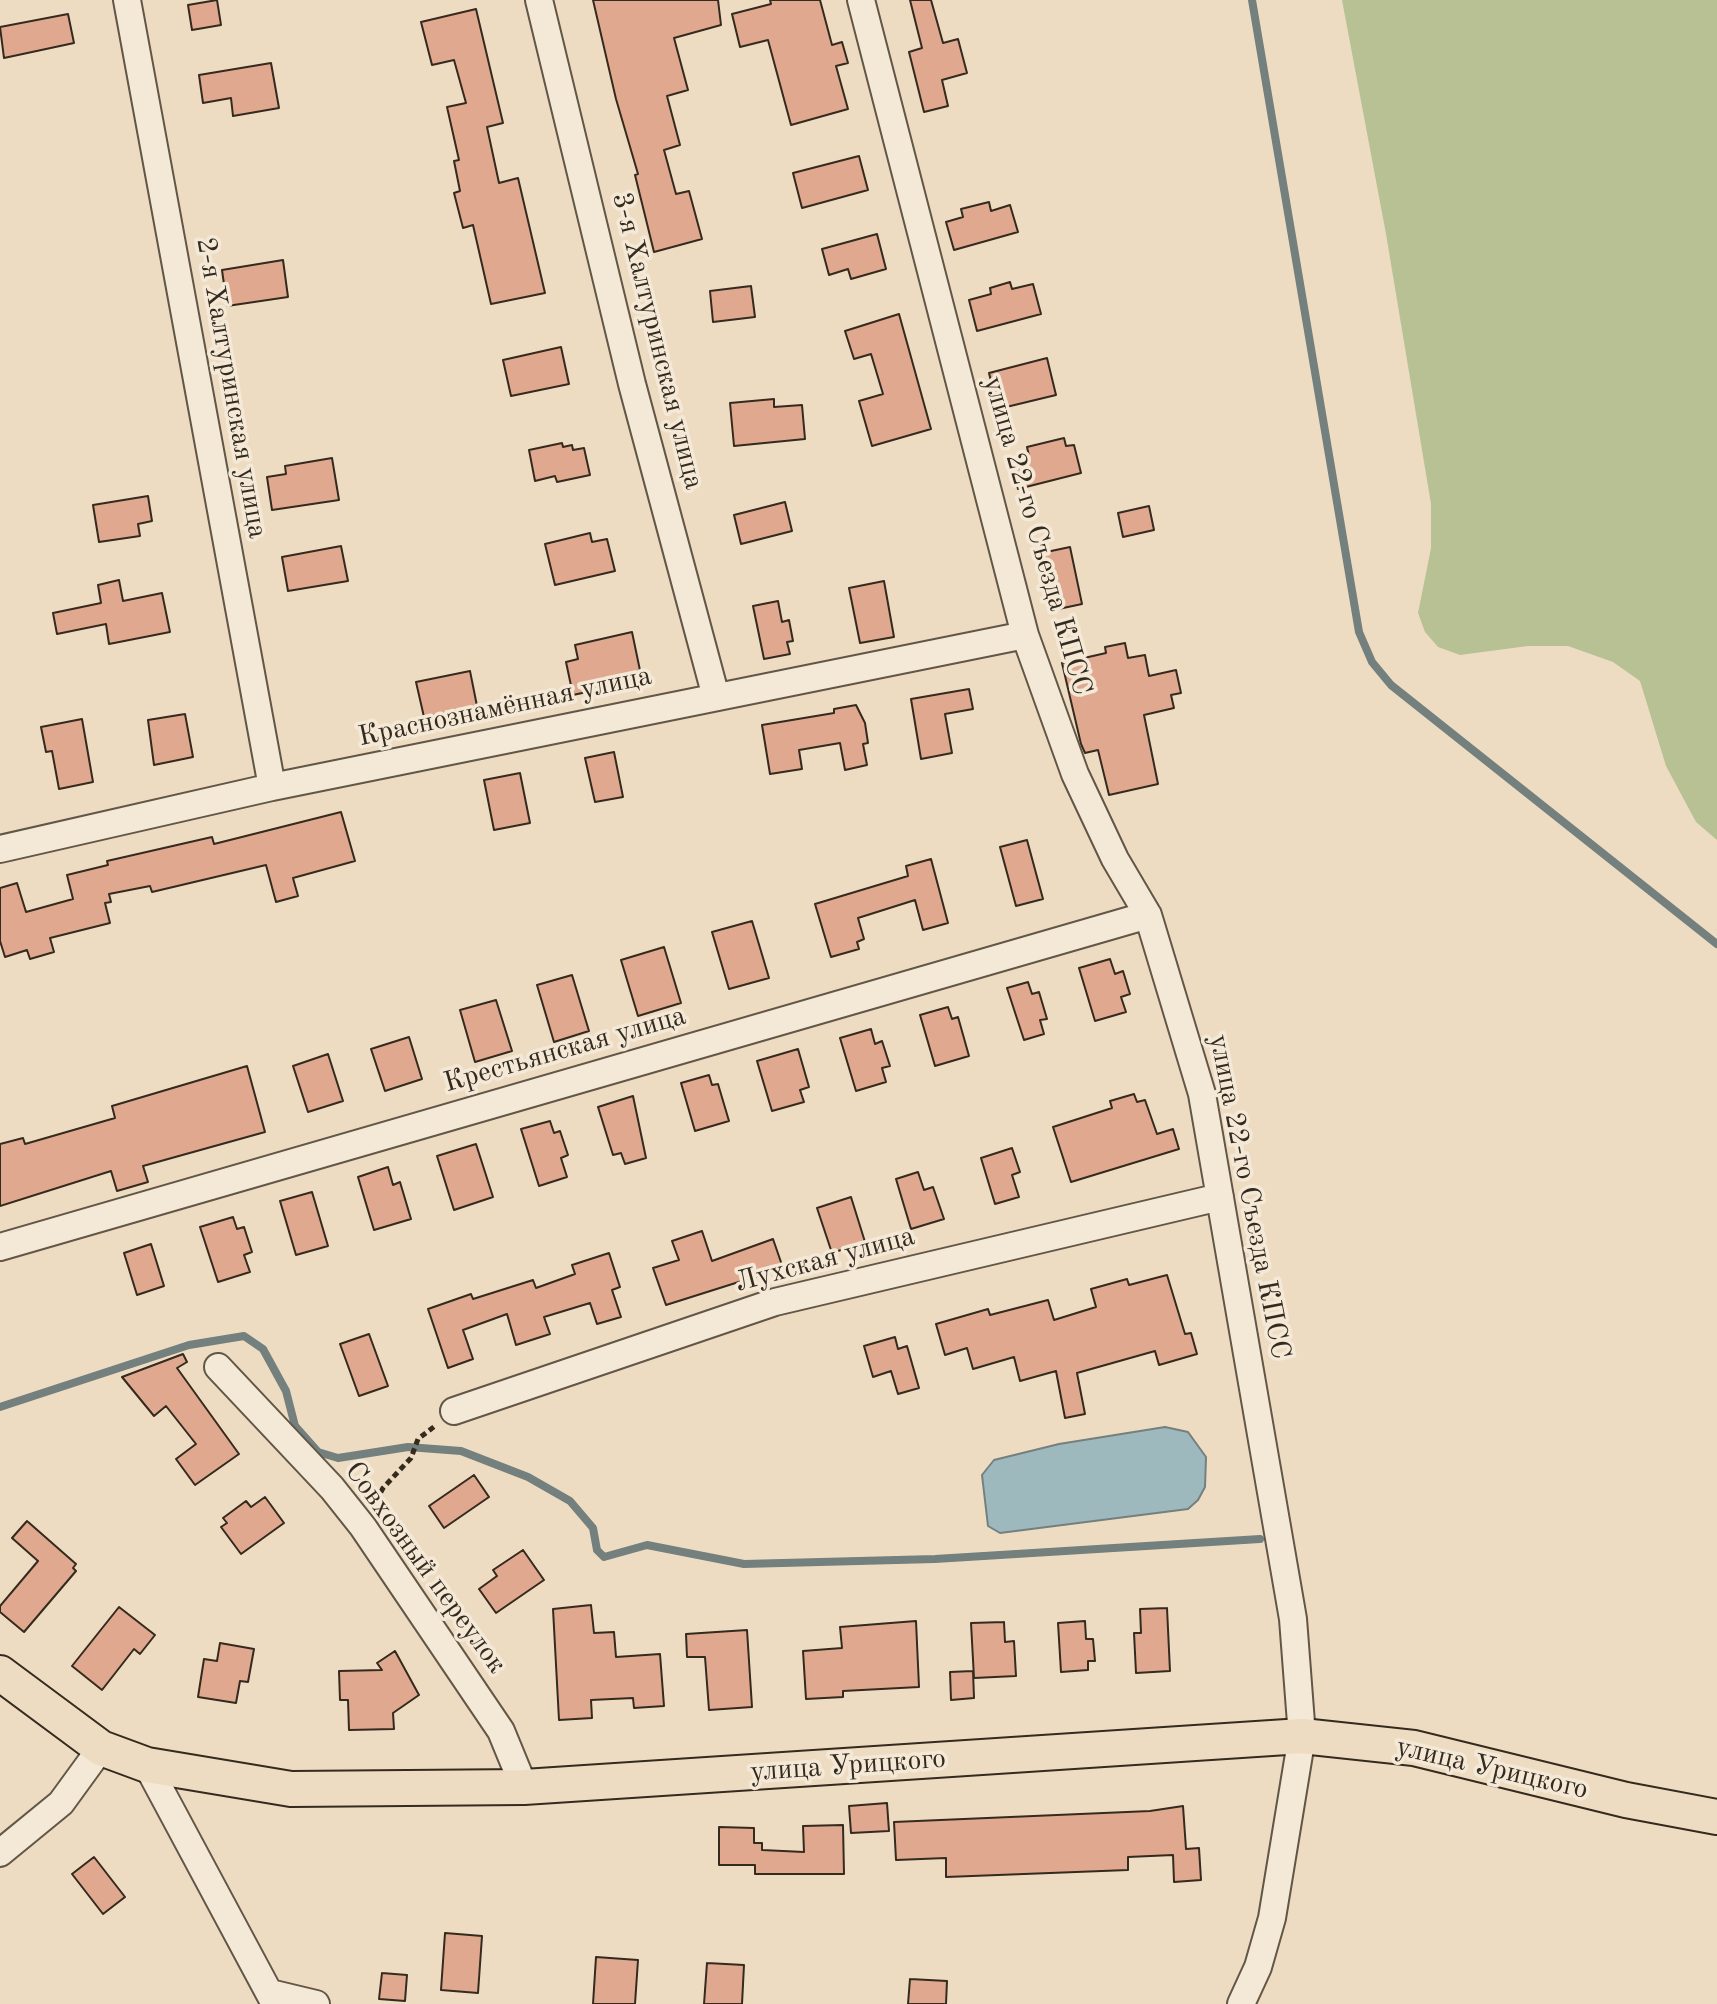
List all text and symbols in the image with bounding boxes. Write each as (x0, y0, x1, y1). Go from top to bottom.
street label: 3-я Халтуринская улица (604, 189, 710, 493)
street label: 2-я Халтуринская улица (188, 235, 274, 541)
street label: улица 22-го Съезда КПСС (975, 373, 1099, 699)
street label: Краснознамённая улица (355, 659, 655, 755)
street label: Крестьянская улица (440, 999, 690, 1101)
street label: улица 22-го Съезда КПСС (1201, 1032, 1297, 1362)
street label: Лухская улица (731, 1220, 919, 1300)
street label: Совхозный переулок (337, 1456, 513, 1680)
street label: улица Урицкого (1393, 1731, 1591, 1807)
street label: улица Урицкого (749, 1742, 947, 1790)

